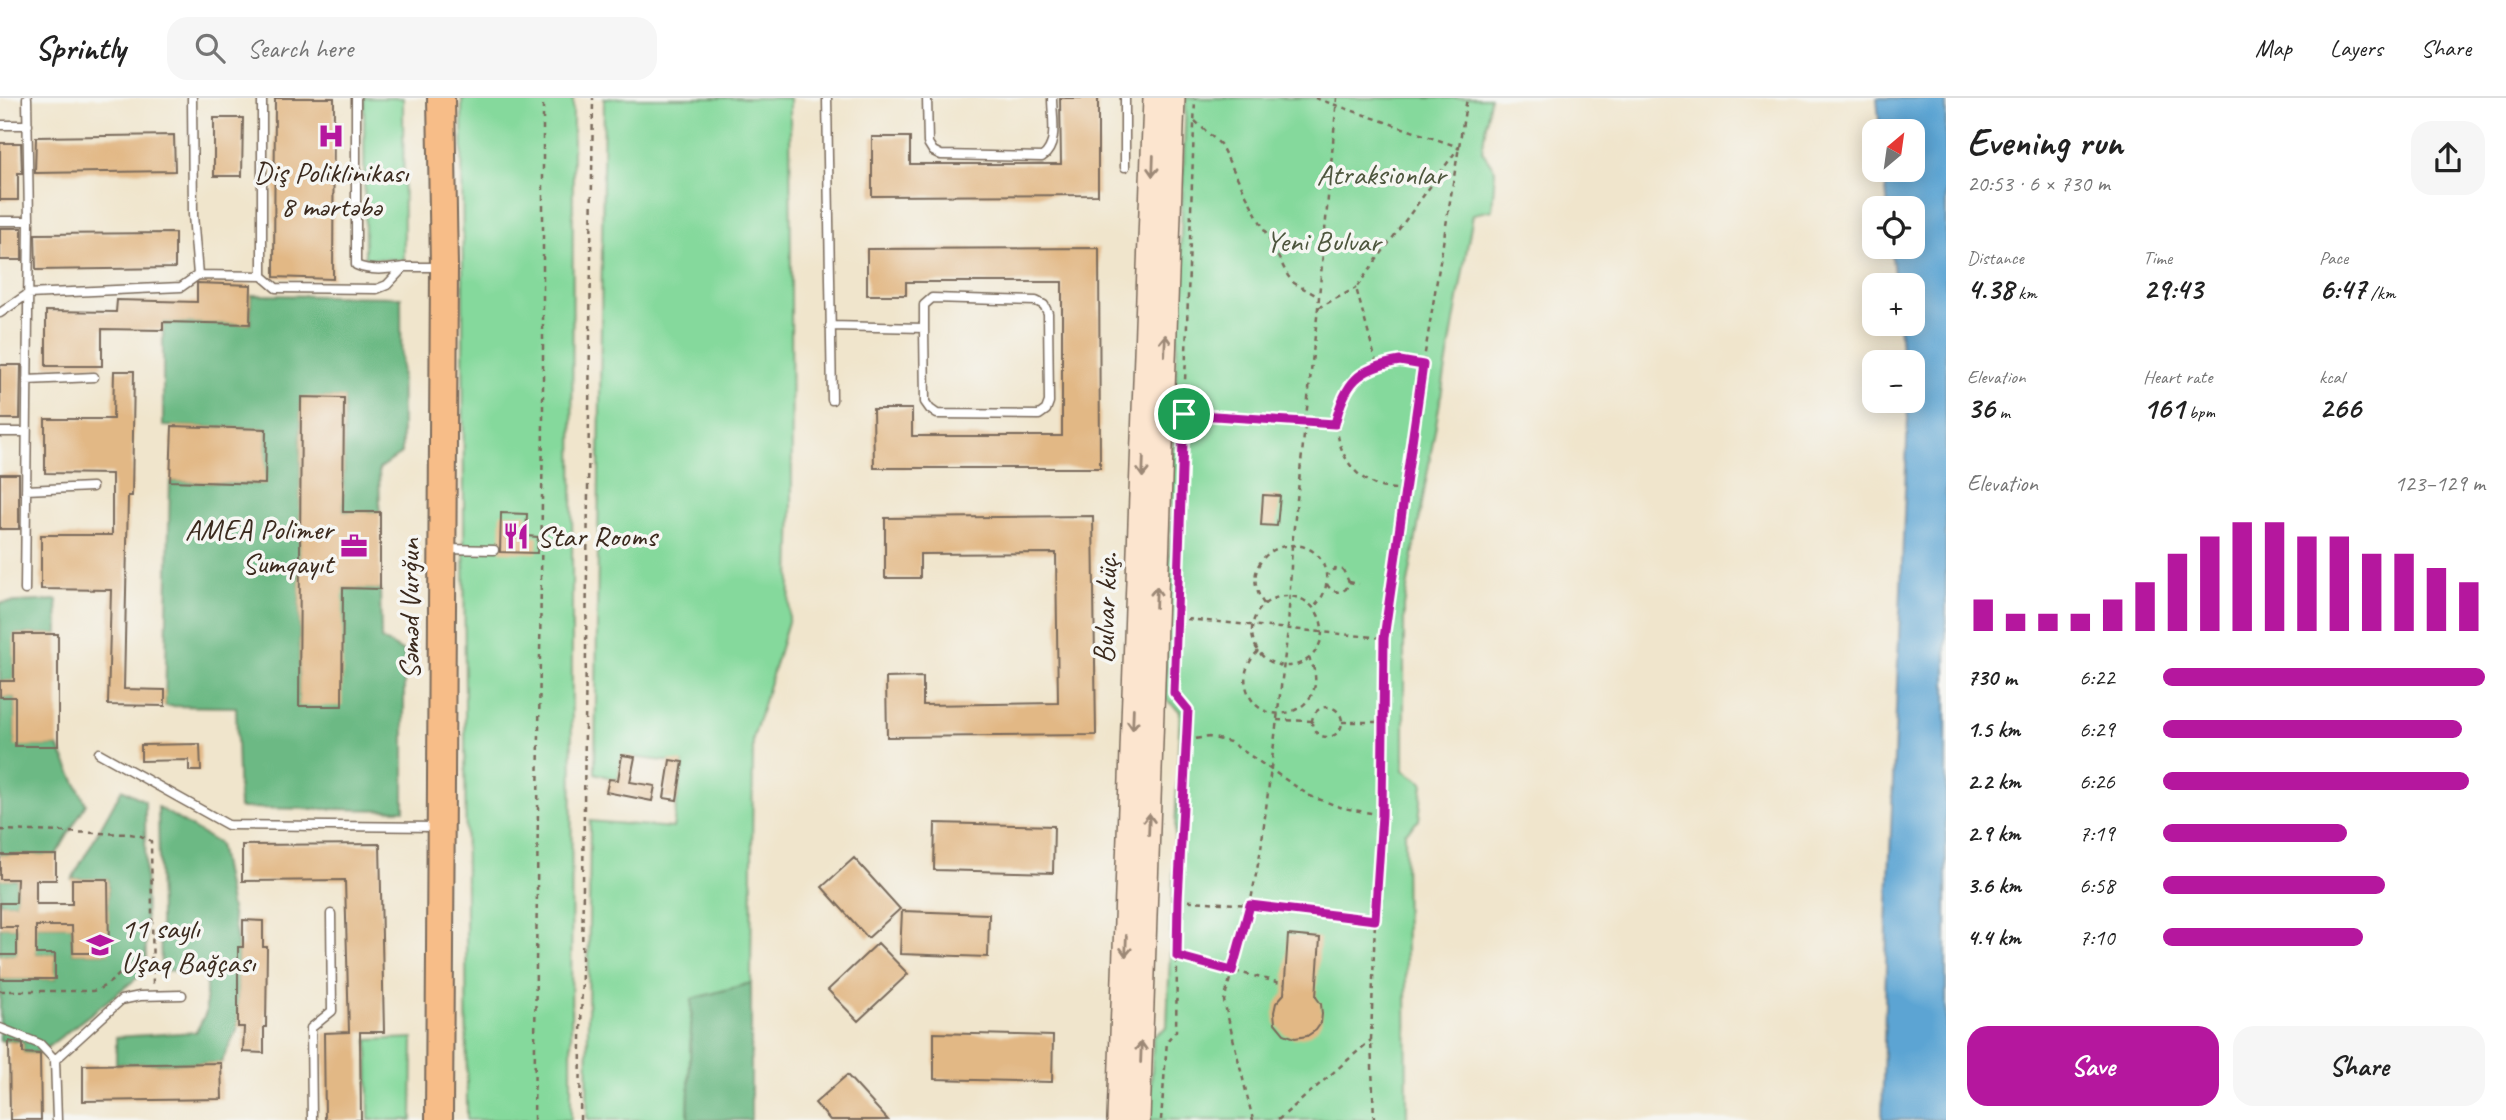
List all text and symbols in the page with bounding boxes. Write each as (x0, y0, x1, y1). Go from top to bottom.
search box (167, 17, 657, 80)
text: Sprintly (35, 27, 125, 69)
icon: search (191, 29, 229, 67)
text: Search here (247, 32, 353, 65)
text: Map (2255, 33, 2292, 63)
text: Layers (2330, 33, 2383, 63)
text: Share (2421, 33, 2471, 63)
north arrow (1862, 119, 1925, 182)
map controls (1862, 119, 1925, 413)
text: Evening run (1967, 119, 2123, 166)
hospital icon: Diş Poliklinikası 8 mərtəbə (316, 121, 346, 151)
button: share (2411, 121, 2485, 195)
place label: Diş Poliklinikası 8 mərtəbə (254, 153, 410, 225)
one-way arrow (1146, 154, 1160, 177)
park label: Atraksionlar (1317, 155, 1449, 193)
text: 20:53 · 6 × 730 m (1967, 169, 2110, 198)
button: locate (1862, 196, 1925, 259)
park label: Yeni Bulvar (1266, 222, 1384, 260)
text: Distance (1967, 246, 2024, 270)
text: Time (2143, 246, 2172, 270)
text: Pace (2319, 246, 2348, 270)
text: 4.38 (1967, 270, 2013, 308)
text: 29:43 (2143, 270, 2203, 308)
text: 6:47 (2319, 270, 2366, 308)
button: + (1862, 273, 1925, 336)
text: km (2013, 281, 2037, 305)
text: /km (2366, 281, 2395, 305)
one-way arrow (1158, 334, 1172, 357)
button: − (1862, 350, 1925, 413)
text: Elevation (1967, 365, 2025, 389)
text: Heart rate (2143, 365, 2212, 389)
text: kcal (2319, 365, 2344, 389)
pin (1154, 384, 1214, 444)
text: 36 (1967, 389, 1995, 427)
text: 161 (2143, 389, 2184, 427)
text: 266 (2319, 389, 2361, 427)
icon: arrive (1165, 395, 1203, 433)
text: m (1995, 400, 2010, 424)
text: bpm (2184, 400, 2215, 424)
one-way arrow (1136, 455, 1149, 478)
text: Elevation (1967, 469, 2038, 498)
text: 123–129 m (2394, 469, 2485, 498)
place label: AMEA Polimer Sumqayıt (185, 510, 336, 582)
place label: Star Rooms (537, 517, 659, 555)
restaurant icon: Star Rooms (501, 521, 531, 551)
office icon: AMEA Polimer Sumqayıt (339, 531, 369, 561)
street label: Səməd Vurğun (390, 537, 428, 679)
street label: Bulvar küç. (1084, 552, 1126, 664)
one-way arrow (1150, 586, 1163, 609)
text: 730 m (1967, 663, 2017, 692)
text: 6:22 (2079, 663, 2115, 692)
one-way arrow (1126, 707, 1139, 730)
text: 1.5 km (1967, 715, 2020, 744)
text: 6:29 (2079, 715, 2115, 744)
text: 2.2 km (1967, 767, 2021, 796)
text: 6:26 (2079, 767, 2115, 796)
one-way arrow (1142, 813, 1155, 836)
text: 2.9 km (1967, 819, 2020, 848)
text: 7:19 (2079, 819, 2115, 848)
text: 3.6 km (1967, 871, 2021, 900)
text: 6:58 (2079, 871, 2115, 900)
place label: 11 saylı Uşaq Bağçası (121, 909, 257, 981)
text: 4.4 km (1967, 923, 2021, 952)
text: 7:10 (2079, 923, 2115, 952)
school or university icon: 11 saylı Uşaq Bağçası (85, 930, 115, 960)
one-way arrow (1119, 934, 1133, 957)
button: Save (1967, 1026, 2219, 1106)
button: Share (2233, 1026, 2485, 1106)
one-way arrow (1134, 1041, 1147, 1064)

